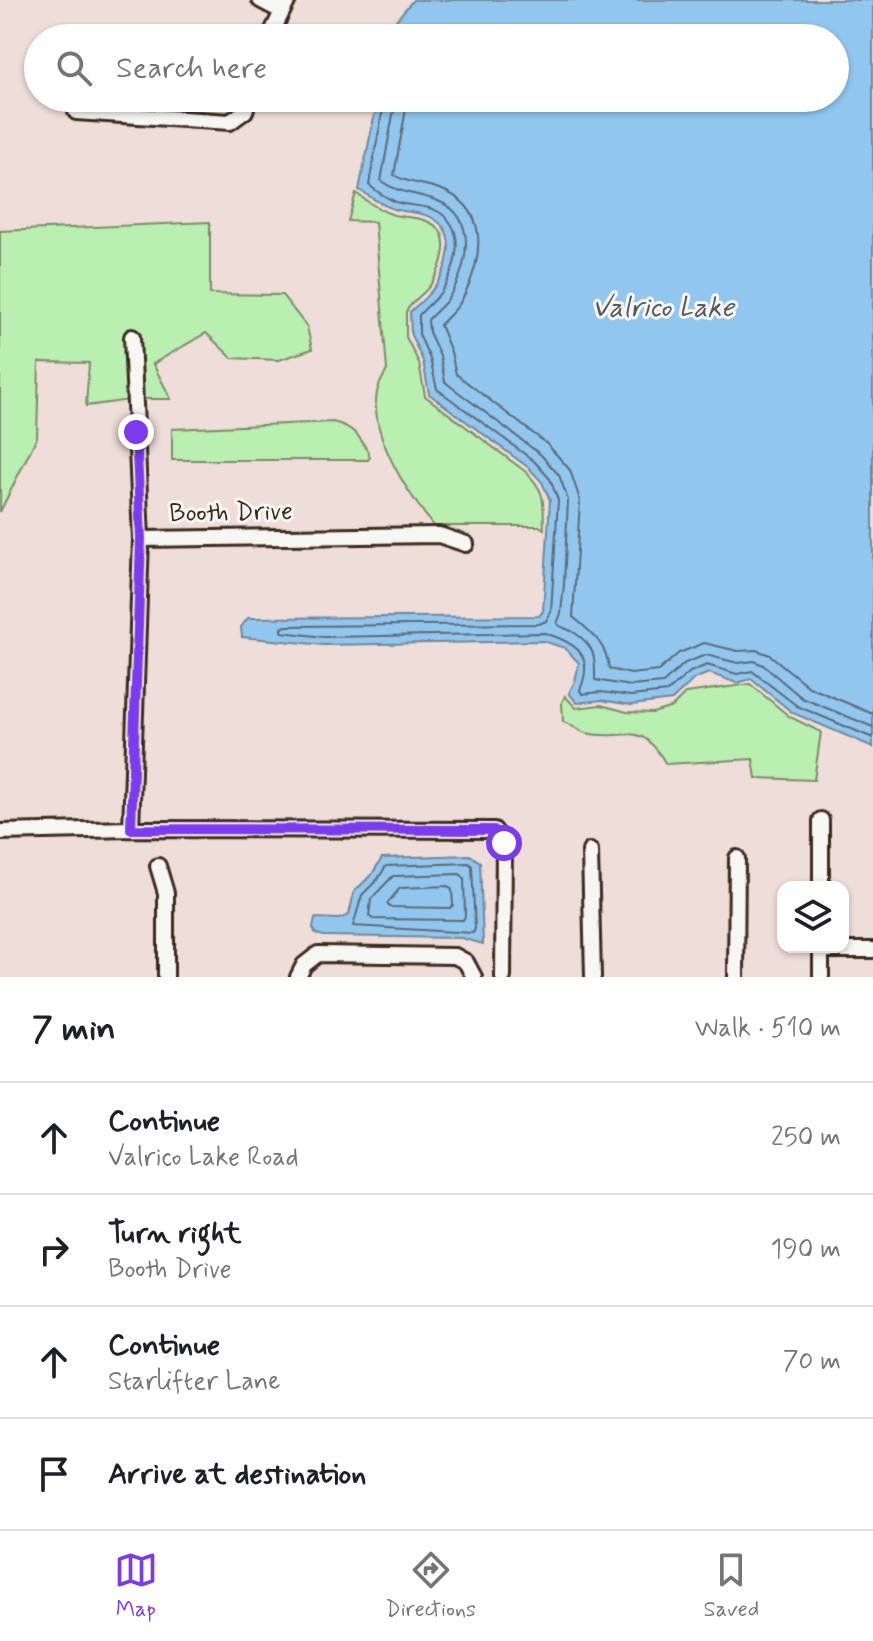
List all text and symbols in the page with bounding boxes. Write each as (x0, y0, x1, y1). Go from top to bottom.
search box (24, 24, 849, 112)
icon: search (52, 46, 96, 90)
text: Search here (116, 49, 267, 88)
water label: Valrico Lake (592, 290, 735, 327)
route end (118, 414, 154, 450)
street label: Booth Drive (169, 495, 293, 531)
route start (486, 825, 522, 861)
map controls (777, 881, 849, 953)
button: layers (777, 881, 849, 953)
text: 7 min (32, 1007, 116, 1052)
text: Walk · 510 m (695, 1012, 841, 1046)
text: Continue (108, 1102, 220, 1141)
icon: ahead (32, 1116, 76, 1160)
text: 250 m (771, 1121, 841, 1155)
text: Valrico Lake Road (108, 1141, 299, 1175)
text: Turn right (108, 1214, 241, 1253)
icon: right (32, 1228, 76, 1272)
text: 190 m (771, 1233, 841, 1267)
text: Booth Drive (108, 1253, 232, 1287)
text: Continue (108, 1326, 220, 1365)
icon: ahead (32, 1340, 76, 1384)
text: 70 m (783, 1345, 841, 1379)
text: Starlifter Lane (108, 1365, 281, 1399)
icon: arrive (32, 1452, 76, 1496)
text: Arrive at destination (108, 1455, 366, 1494)
tab: Map (114, 1548, 158, 1624)
tab: Directions (385, 1548, 476, 1624)
tab: Saved (704, 1548, 759, 1624)

